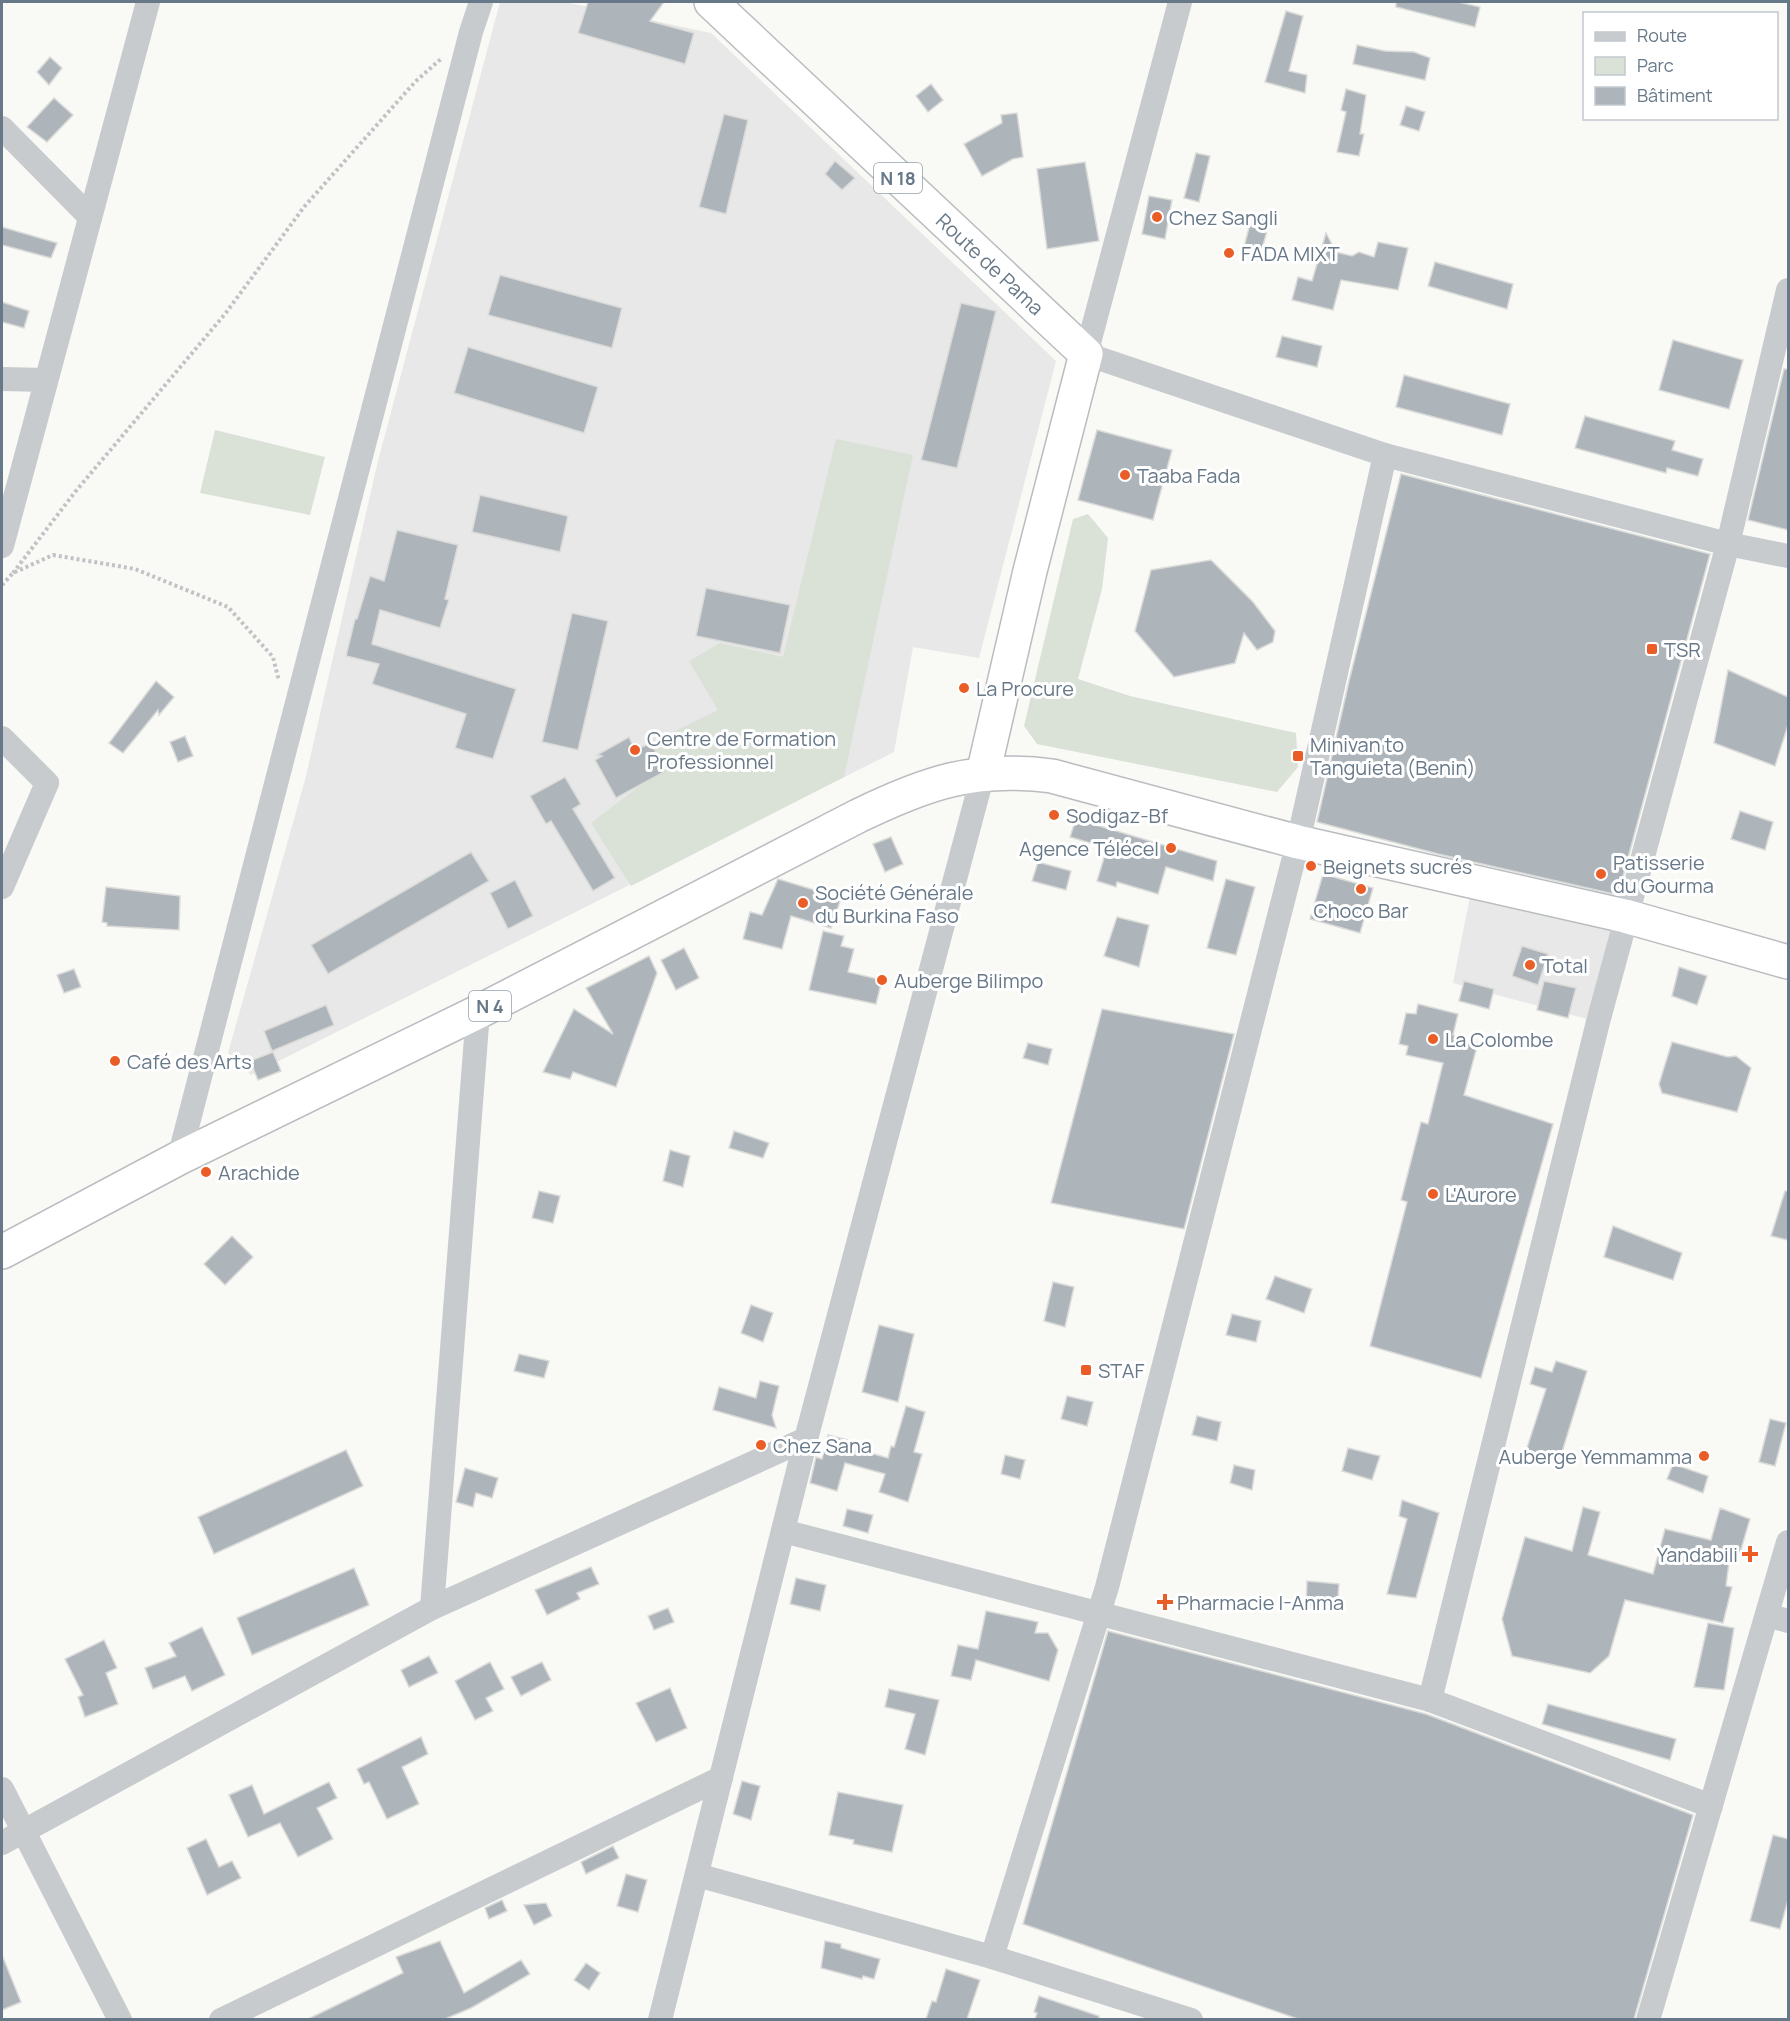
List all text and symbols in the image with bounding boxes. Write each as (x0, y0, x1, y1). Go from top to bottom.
legend (1583, 12, 1778, 120)
text: Route (1637, 23, 1687, 47)
text: Parc (1637, 53, 1674, 77)
text: Bâtiment (1637, 83, 1713, 107)
road number: N 18 (874, 163, 922, 193)
place label: Chez Sangli (1169, 204, 1278, 231)
street label: Route de Pama (930, 207, 1050, 321)
marker: Chez Sangli (1150, 210, 1164, 224)
place label: FADA MIXT (1241, 240, 1340, 267)
marker: FADA MIXT (1222, 246, 1236, 260)
place label: Taaba Fada (1137, 462, 1240, 489)
marker: Taaba Fada (1118, 468, 1132, 482)
place label: TSR (1664, 636, 1701, 663)
marker: TSR (1645, 642, 1659, 656)
place label: La Procure (976, 675, 1074, 702)
marker: La Procure (957, 681, 971, 695)
place label: Centre de Formation Professionnel (647, 725, 836, 775)
place label: Minivan to Tanguieta (Benin) (1310, 731, 1475, 781)
marker: Centre de Formation Professionnel (628, 743, 642, 757)
marker: Minivan to Tanguieta (Benin) (1291, 749, 1305, 763)
place label: Sodigaz-Bf (1066, 802, 1168, 829)
marker: Sodigaz-Bf (1047, 808, 1061, 822)
place label: Agence Télécel (1019, 835, 1159, 862)
marker: Agence Télécel (1164, 841, 1178, 855)
place label: Patisserie du Gourma (1613, 849, 1714, 899)
place label: Beignets sucrés (1323, 853, 1472, 880)
marker: Beignets sucrés (1304, 859, 1318, 873)
marker: Patisserie du Gourma (1594, 867, 1608, 881)
place label: Société Générale du Burkina Faso (815, 879, 973, 929)
marker: Choco Bar (1354, 882, 1368, 896)
marker: Société Générale du Burkina Faso (796, 896, 810, 910)
place label: Choco Bar (1313, 897, 1409, 924)
place label: Total (1542, 952, 1588, 979)
marker: Total (1523, 958, 1537, 972)
place label: Auberge Bilimpo (894, 967, 1043, 994)
marker: Auberge Bilimpo (875, 973, 889, 987)
road number: N 4 (469, 991, 511, 1021)
place label: La Colombe (1445, 1026, 1553, 1053)
marker: La Colombe (1426, 1032, 1440, 1046)
place label: Café des Arts (127, 1048, 252, 1075)
marker: Café des Arts (108, 1054, 122, 1068)
place label: Arachide (218, 1159, 300, 1186)
marker: Arachide (199, 1165, 213, 1179)
place label: L'Aurore (1445, 1181, 1517, 1208)
marker: L'Aurore (1426, 1187, 1440, 1201)
place label: STAF (1098, 1357, 1145, 1384)
marker: STAF (1079, 1363, 1093, 1377)
place label: Chez Sana (773, 1432, 872, 1459)
marker: Chez Sana (754, 1438, 768, 1452)
place label: Auberge Yemmamma (1499, 1443, 1692, 1470)
marker: Auberge Yemmamma (1697, 1449, 1711, 1463)
place label: Yandabili (1657, 1541, 1738, 1568)
marker: Yandabili (1743, 1547, 1757, 1561)
place label: Pharmacie I-Anma (1177, 1589, 1344, 1616)
marker: Pharmacie I-Anma (1158, 1595, 1172, 1609)

